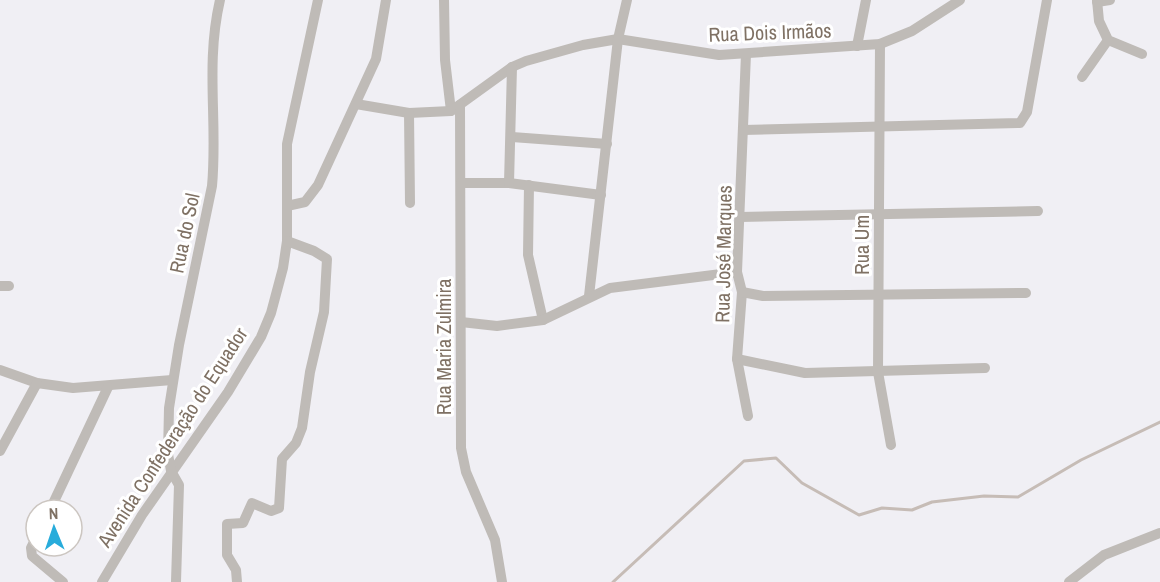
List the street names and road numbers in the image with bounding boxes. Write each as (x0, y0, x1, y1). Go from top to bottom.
street label: Rua Dois Irmãos (708, 16, 832, 48)
street label: Rua José Marques (708, 185, 738, 323)
street label: Rua do Sol (162, 191, 206, 275)
street label: Rua Um (848, 215, 875, 275)
street label: Rua Maria Zulmira (430, 279, 457, 415)
street label: Avenida Confederação do Equador (90, 321, 254, 553)

